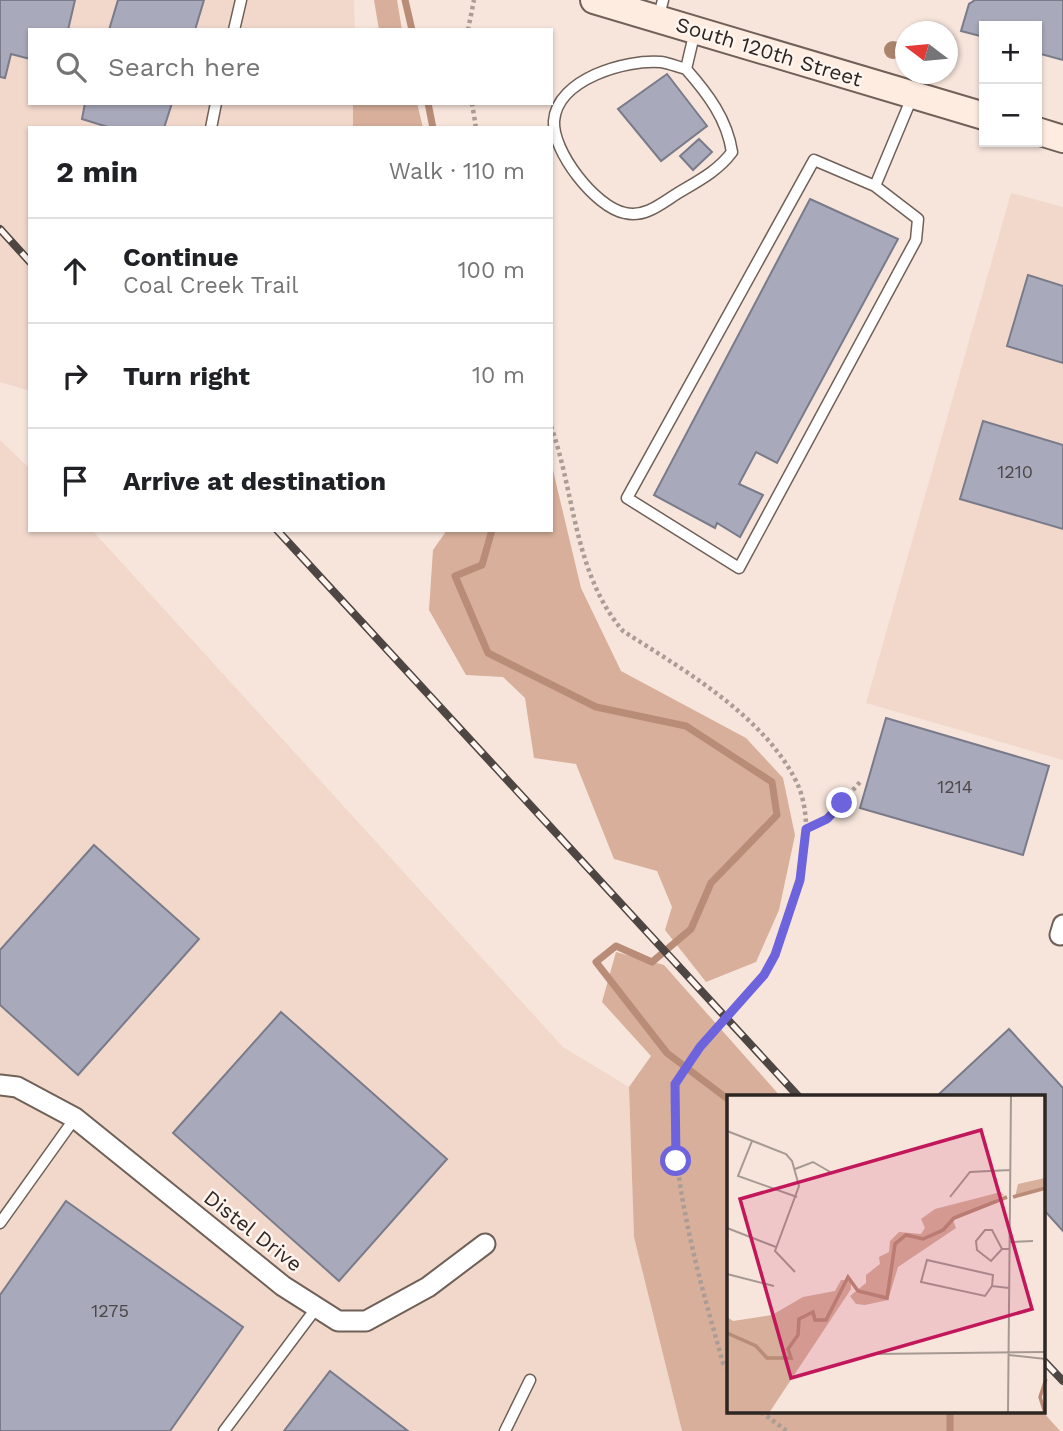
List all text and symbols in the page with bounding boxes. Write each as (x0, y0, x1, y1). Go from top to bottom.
street label: South 120th Street (673, 11, 865, 92)
north arrow (895, 21, 958, 84)
map controls (979, 21, 1042, 147)
button: + (979, 21, 1042, 84)
search box (28, 28, 553, 105)
icon: search (52, 48, 90, 86)
text: Search here (108, 52, 260, 82)
button: − (979, 84, 1042, 147)
text: 2 min (56, 154, 138, 189)
text: Walk · 110 m (389, 158, 525, 185)
text: Continue (123, 242, 239, 272)
icon: ahead (56, 252, 94, 290)
text: 100 m (458, 257, 525, 284)
text: Coal Creek Trail (123, 272, 298, 299)
icon: right (56, 357, 94, 395)
text: Turn right (123, 361, 250, 391)
text: 10 m (472, 362, 525, 389)
house number: 1210 (997, 461, 1033, 482)
icon: arrive (56, 462, 94, 500)
text: Arrive at destination (123, 466, 386, 496)
house number: 1214 (937, 776, 973, 797)
route end (826, 787, 857, 818)
inset map (727, 1095, 1046, 1414)
route start (660, 1145, 691, 1176)
street label: Distel Drive (199, 1185, 307, 1277)
house number: 1275 (91, 1300, 129, 1321)

